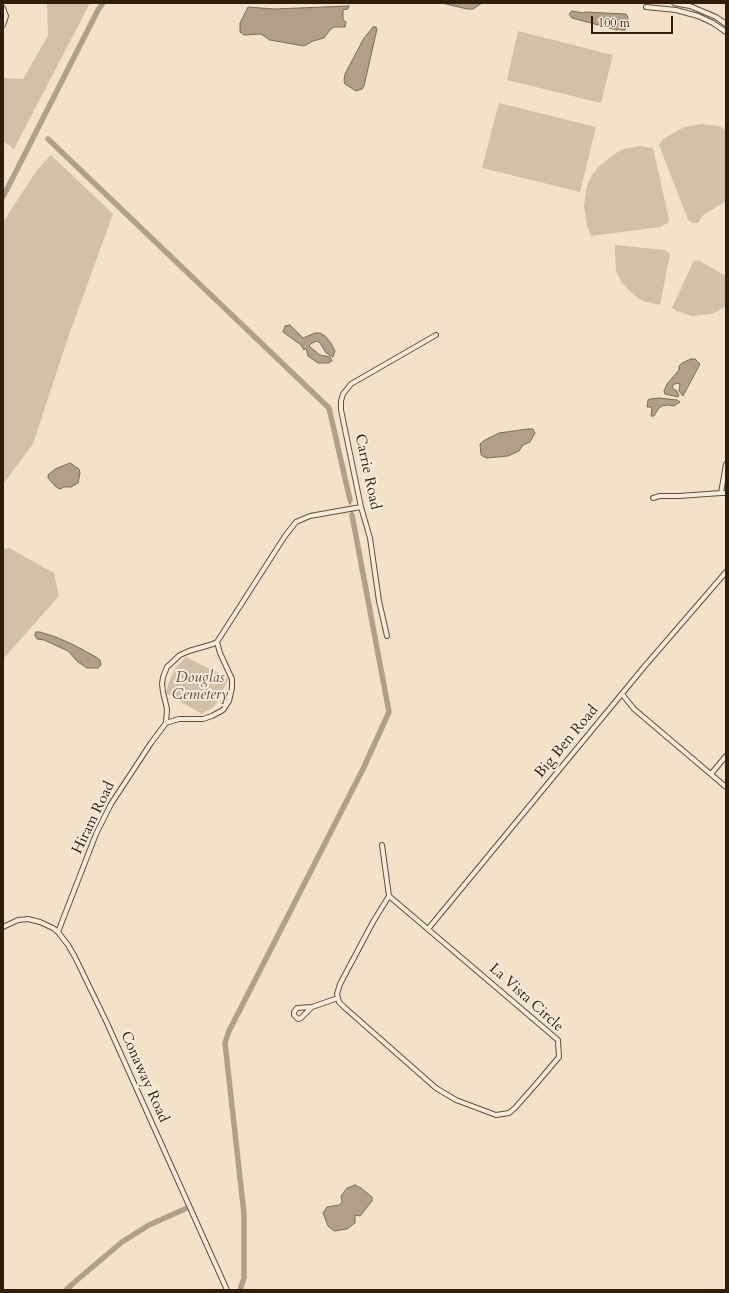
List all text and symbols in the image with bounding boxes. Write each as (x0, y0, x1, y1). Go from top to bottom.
scale bar (593, 8, 675, 34)
text: 100 m (598, 15, 630, 31)
street label: Carrie Road (350, 433, 384, 511)
park label: Douglas Cemetery (172, 670, 228, 705)
street label: Big Ben Road (531, 702, 603, 782)
street label: Hiram Road (69, 779, 119, 857)
street label: La Vista Circle (485, 960, 567, 1036)
street label: Conaway Road (116, 1029, 172, 1125)

